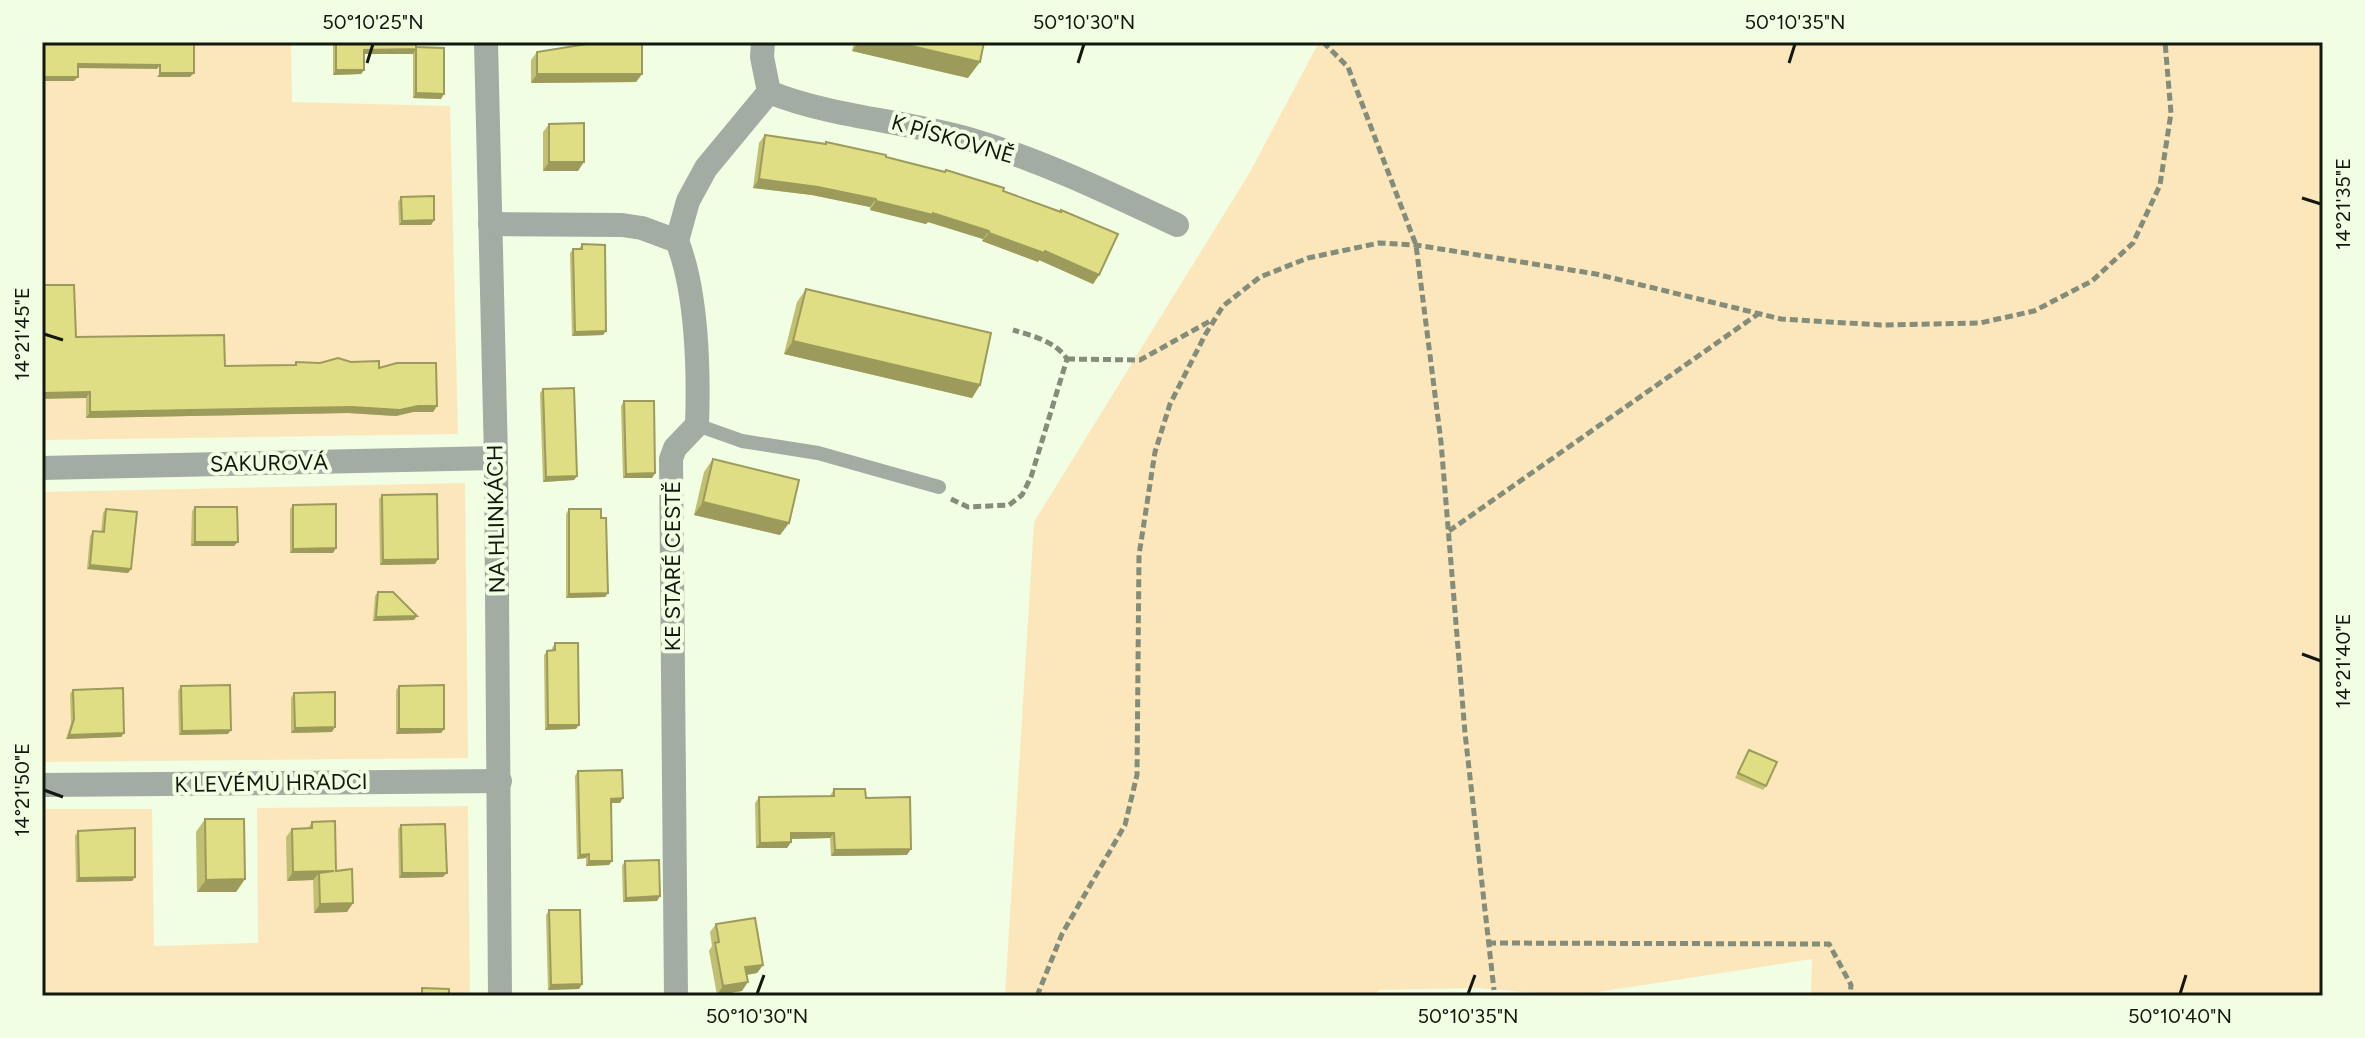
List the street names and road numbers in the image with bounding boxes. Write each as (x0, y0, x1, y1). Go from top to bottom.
street label: K PÍSKOVNĚ (888, 109, 1018, 169)
street label: NA HLINKÁCH (481, 444, 511, 594)
street label: SAKUROVÁ (210, 448, 328, 478)
street label: KE STARÉ CESTĚ (659, 481, 686, 651)
street label: K LEVÉMU HRADCI (174, 768, 368, 798)

